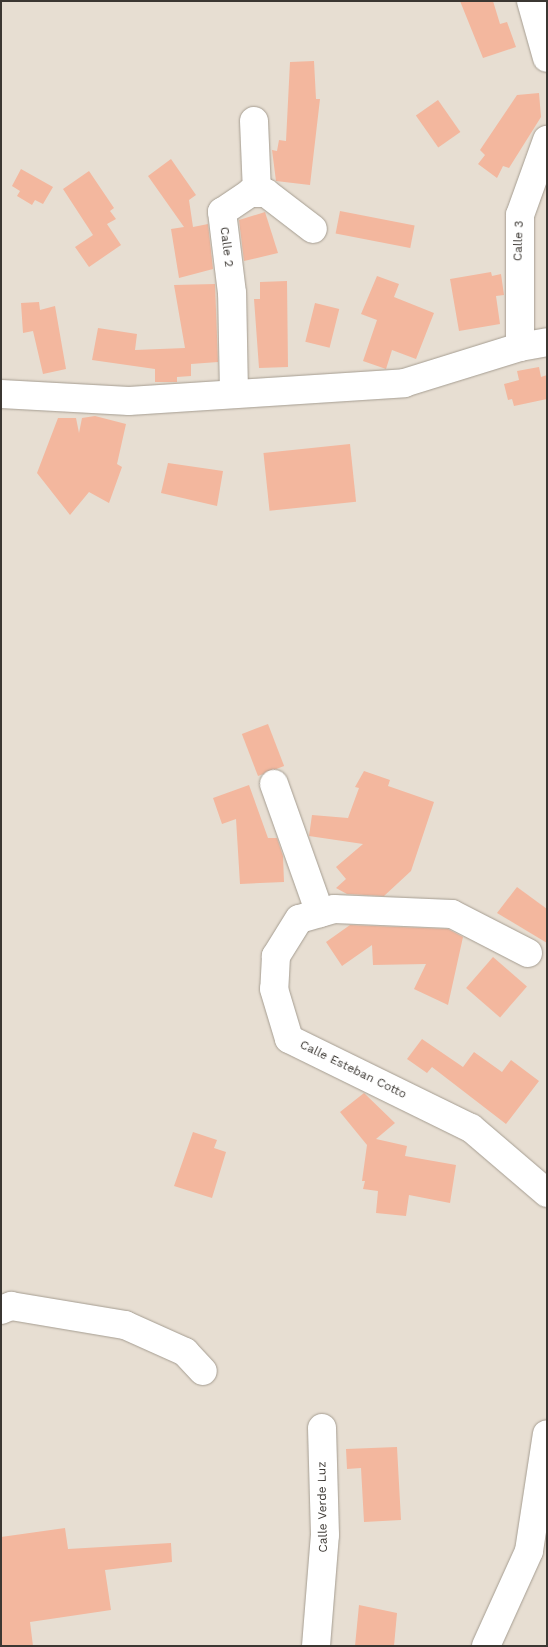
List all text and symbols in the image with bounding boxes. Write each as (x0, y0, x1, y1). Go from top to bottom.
street label: Calle 3 (511, 221, 527, 261)
street label: Calle 2 (216, 226, 236, 268)
street label: Calle Esteban Cotto (297, 1038, 409, 1102)
street label: Calle Verde Luz (315, 1461, 331, 1553)

